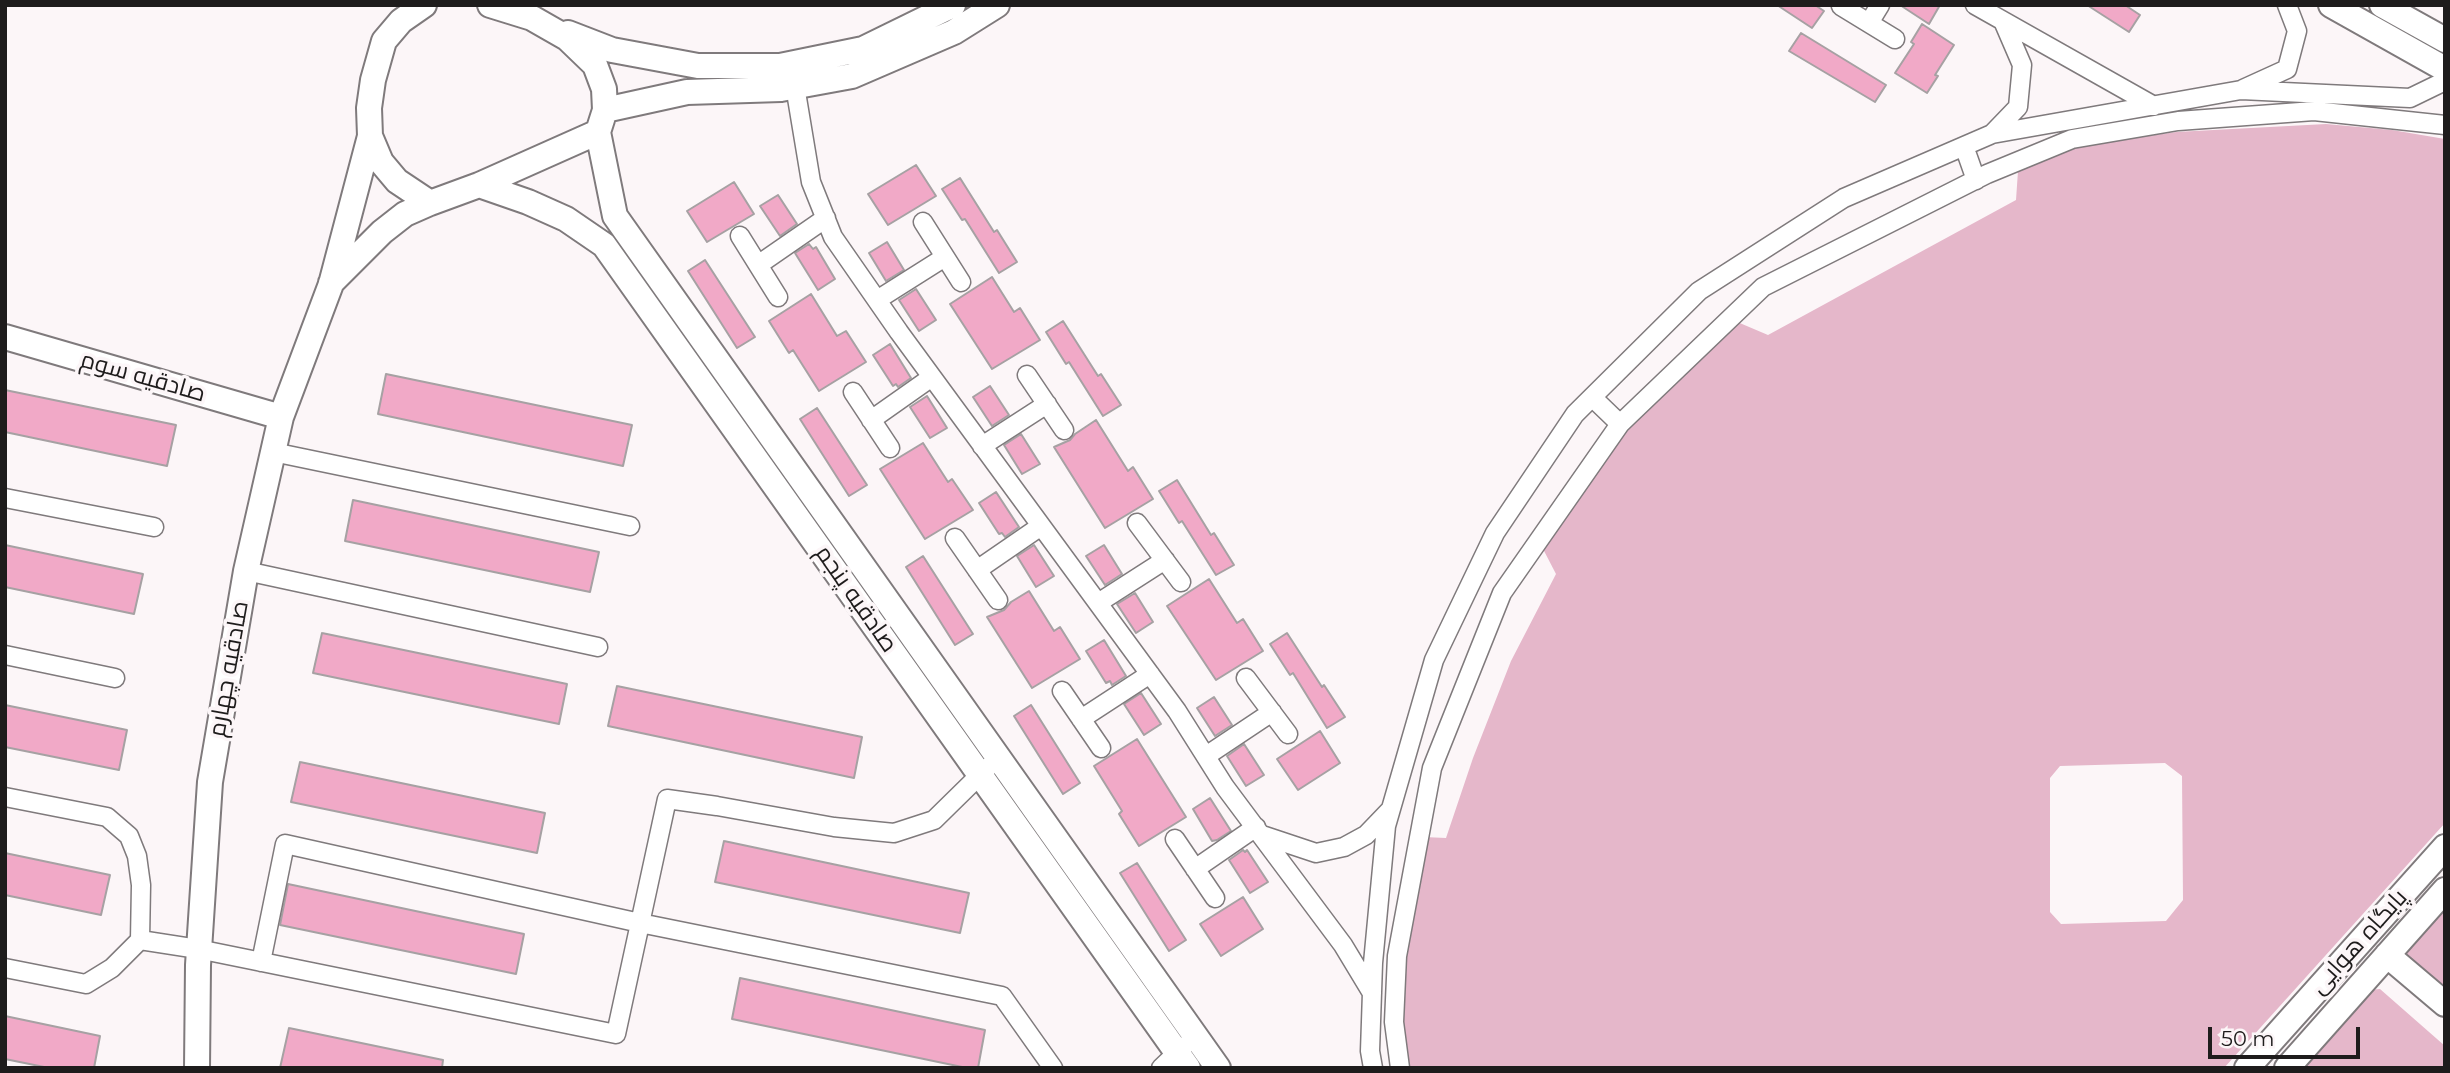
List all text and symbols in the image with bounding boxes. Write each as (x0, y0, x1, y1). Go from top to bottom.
street label: صادقیه سوم (77, 345, 209, 409)
street label: صادقیه پنجم (809, 540, 903, 658)
street label: صادقیه چهارم (203, 599, 255, 739)
street label: پایگاه هوایی (2304, 884, 2414, 1000)
scale bar (2212, 1014, 2364, 1058)
text: 50 m (2221, 1026, 2275, 1051)

